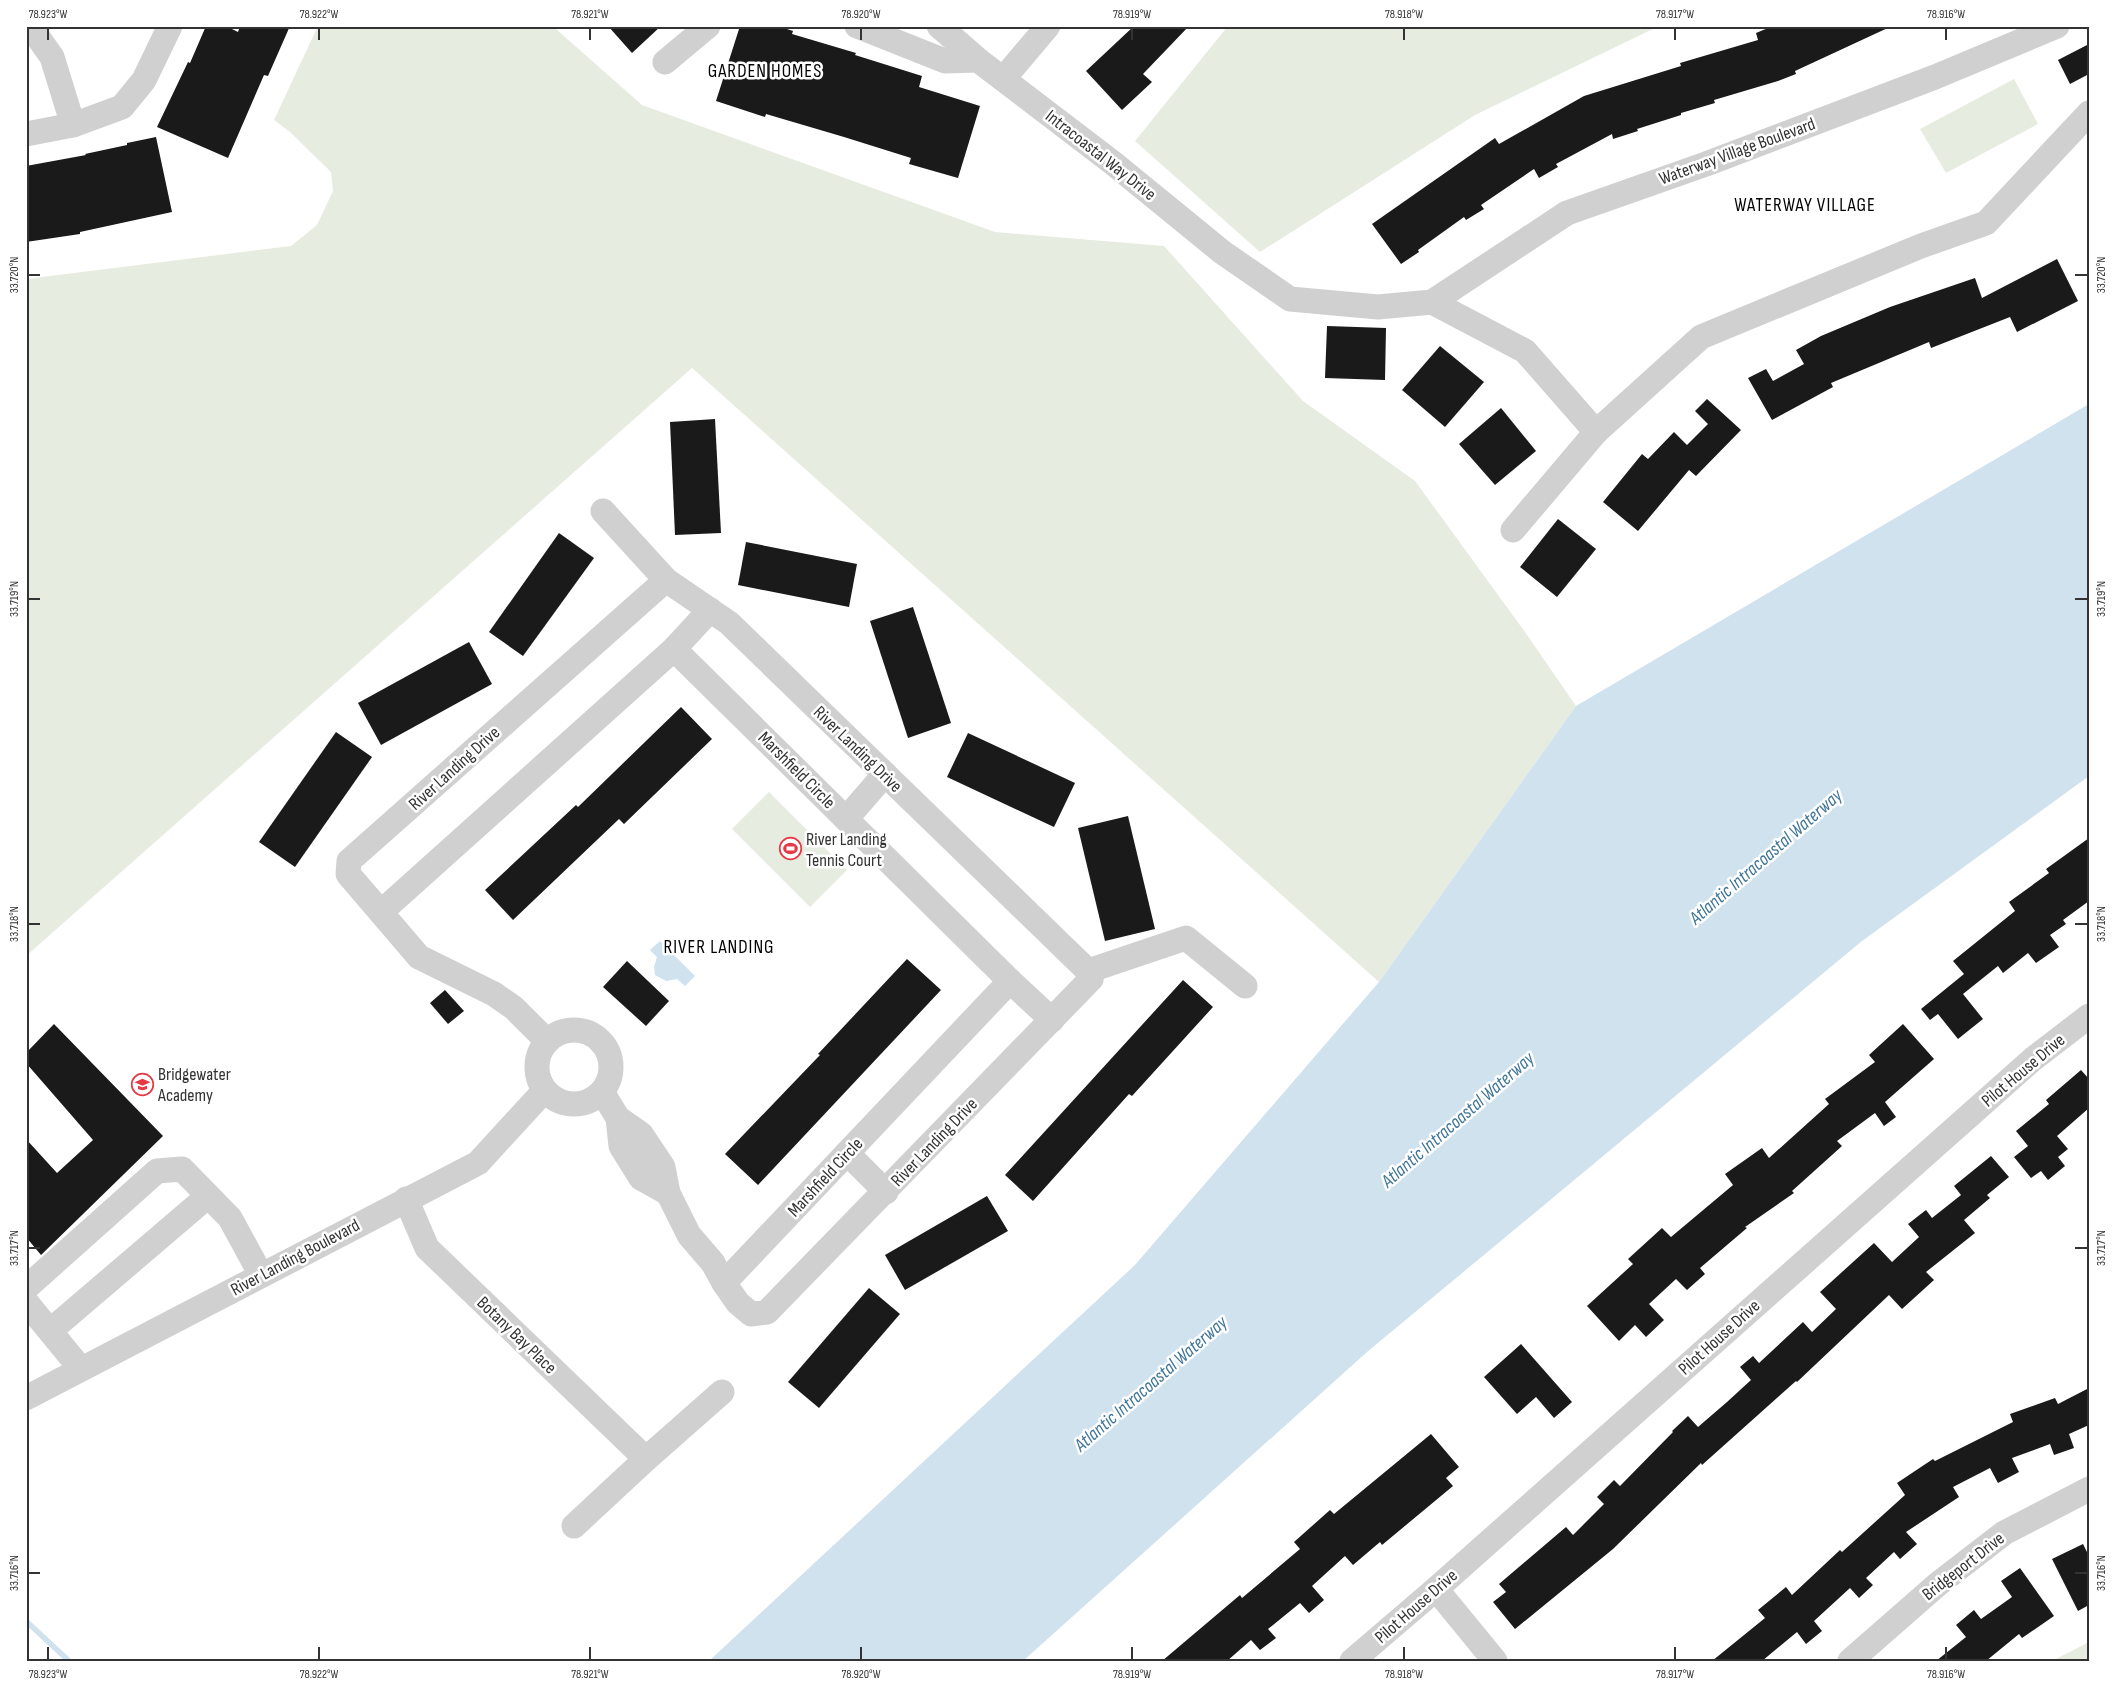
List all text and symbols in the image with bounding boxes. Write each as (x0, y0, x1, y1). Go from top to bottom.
text: 78.923°W (29, 7, 68, 22)
text: 78.922°W (300, 7, 338, 22)
text: 78.921°W (571, 7, 609, 22)
text: 78.920°W (842, 7, 881, 22)
text: 78.919°W (1113, 7, 1151, 22)
text: 78.918°W (1385, 7, 1423, 22)
text: 78.917°W (1656, 7, 1694, 22)
text: 78.916°W (1927, 7, 1965, 22)
district label: GARDEN HOMES (708, 60, 822, 83)
street label: Intracoastal Way Drive (1041, 106, 1160, 205)
street label: Waterway Village Boulevard (1656, 113, 1818, 189)
district label: WATERWAY VILLAGE (1734, 194, 1876, 217)
text: 33.720°N (7, 257, 22, 293)
text: 33.720°N (2094, 257, 2109, 293)
text: 33.719°N (7, 581, 22, 617)
text: 33.719°N (2094, 581, 2109, 617)
street label: River Landing Drive (809, 702, 906, 797)
street label: River Landing Drive (405, 722, 504, 815)
street label: Marshfield Circle (754, 727, 840, 813)
water label: Atlantic Intracoastal Waterway (1684, 784, 1848, 930)
place label: River Landing Tennis Court (806, 829, 887, 871)
sports icon: River Landing Tennis Court (778, 837, 802, 861)
text: 33.718°N (7, 906, 22, 942)
text: 33.718°N (2094, 906, 2109, 942)
district label: RIVER LANDING (663, 936, 775, 959)
street label: Pilot House Drive (1977, 1029, 2069, 1111)
water label: Atlantic Intracoastal Waterway (1376, 1047, 1540, 1193)
place label: Bridgewater Academy (157, 1064, 231, 1106)
school or university icon: Bridgewater Academy (130, 1072, 154, 1096)
street label: River Landing Drive (887, 1094, 982, 1191)
street label: Marshfield Circle (784, 1134, 867, 1221)
street label: River Landing Boulevard (227, 1215, 363, 1300)
text: 33.717°N (7, 1230, 22, 1266)
text: 33.717°N (2094, 1230, 2109, 1266)
street label: Botany Bay Place (473, 1292, 561, 1378)
street label: Pilot House Drive (1674, 1295, 1764, 1379)
water label: Atlantic Intracoastal Waterway (1069, 1311, 1233, 1457)
street label: Bridgeport Drive (1918, 1528, 2009, 1605)
text: 33.716°N (7, 1555, 22, 1591)
text: 33.716°N (2094, 1555, 2109, 1591)
street label: Pilot House Drive (1371, 1565, 1462, 1648)
text: 78.923°W (29, 1667, 68, 1682)
text: 78.922°W (300, 1667, 338, 1682)
text: 78.921°W (571, 1667, 609, 1682)
text: 78.920°W (842, 1667, 881, 1682)
text: 78.919°W (1113, 1667, 1151, 1682)
text: 78.918°W (1385, 1667, 1423, 1682)
text: 78.917°W (1656, 1667, 1694, 1682)
text: 78.916°W (1927, 1667, 1965, 1682)

